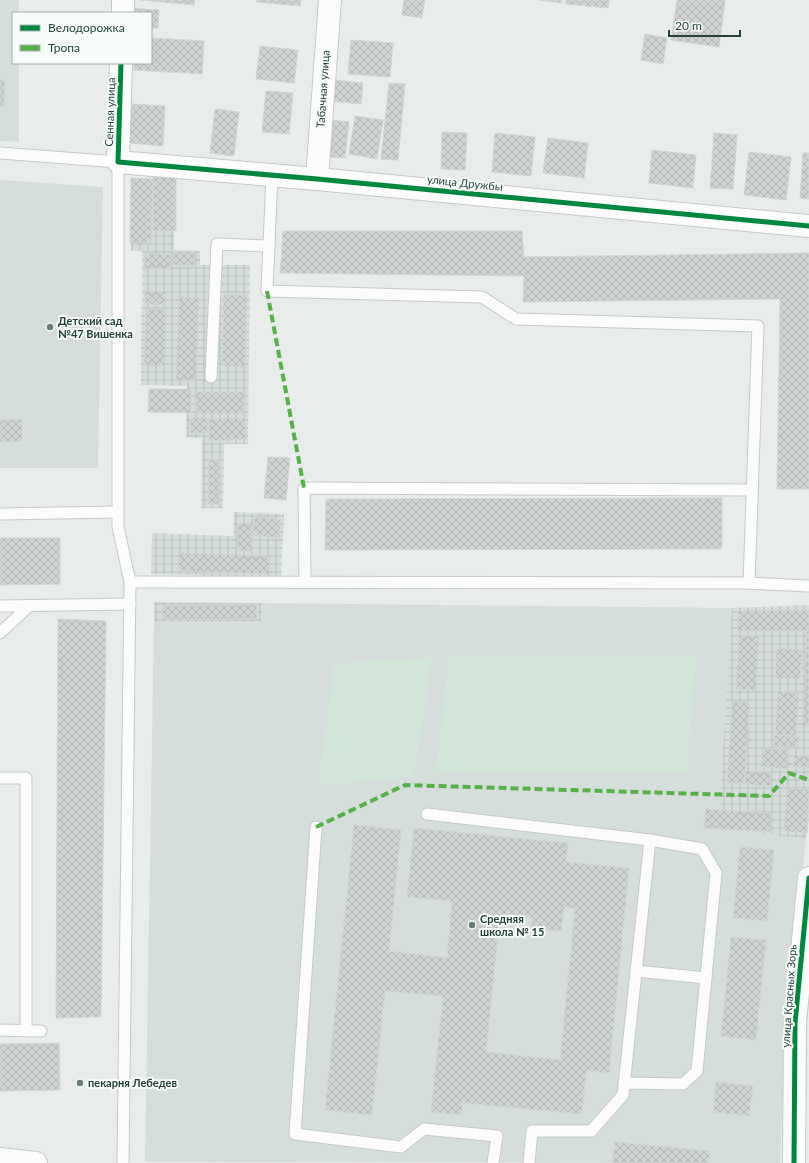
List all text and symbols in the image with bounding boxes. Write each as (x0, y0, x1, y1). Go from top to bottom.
legend (12, 12, 152, 64)
scale bar (669, 12, 740, 38)
text: 20 m (675, 18, 702, 33)
text: Велодорожка (48, 20, 125, 35)
text: Тропа (48, 40, 80, 55)
street label: Табачная улица (313, 49, 332, 128)
street label: Сенная улица (102, 77, 117, 147)
street label: улица Дружбы (427, 172, 504, 193)
place label: Детский сад №47 Вишенка (58, 314, 133, 340)
marker: Детский сад №47 Вишенка (45, 322, 55, 332)
place label: Средняя школа № 15 (480, 912, 544, 938)
marker: Средняя школа № 15 (467, 920, 477, 930)
street label: улица Красных Зорь (778, 944, 799, 1048)
place label: пекарня Лебедев (88, 1076, 177, 1089)
marker: пекарня Лебедев (75, 1078, 85, 1088)

